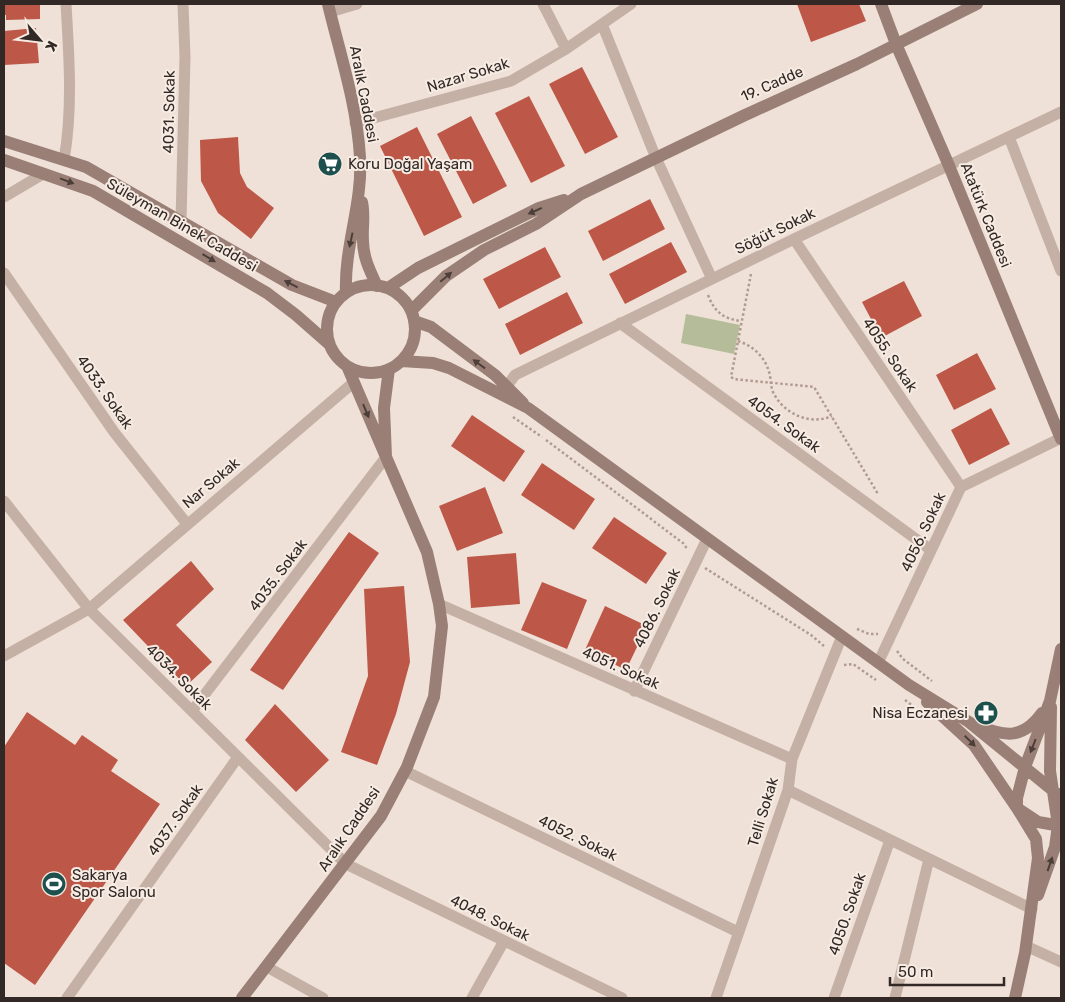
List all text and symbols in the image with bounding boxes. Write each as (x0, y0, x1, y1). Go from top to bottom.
north arrow (15, 15, 65, 65)
text: K (41, 38, 61, 55)
street label: Aralık Caddesi (346, 44, 382, 144)
street label: Nazar Sokak (425, 54, 512, 96)
street label: 19. Cadde (738, 62, 806, 106)
street label: 4031. Sokak (159, 70, 179, 154)
supermarket icon: Koru Doğal Yaşam (317, 151, 343, 177)
place label: Koru Doğal Yaşam (348, 155, 472, 173)
street label: Atatürk Caddesi (957, 160, 1015, 270)
street label: Süleyman Binek Caddesi (103, 174, 261, 276)
one-way arrow (59, 178, 74, 185)
street label: Söğüt Sokak (732, 204, 818, 258)
one-way arrow (528, 207, 542, 215)
one-way arrow (347, 233, 355, 248)
one-way arrow (203, 254, 216, 263)
one-way arrow (439, 272, 452, 283)
one-way arrow (284, 280, 298, 288)
street label: 4055. Sokak (859, 315, 922, 396)
street label: 4033. Sokak (73, 352, 137, 433)
one-way arrow (472, 359, 486, 369)
street label: 4054. Sokak (744, 391, 824, 457)
one-way arrow (363, 404, 371, 418)
street label: Nar Sokak (179, 454, 244, 512)
street label: 4056. Sokak (897, 489, 949, 575)
street label: 4035. Sokak (245, 535, 311, 615)
street label: 4086. Sokak (630, 565, 684, 651)
street label: 4034. Sokak (142, 640, 216, 714)
street label: 4051. Sokak (579, 643, 663, 693)
pharmacy icon: Nisa Eczanesi (973, 700, 999, 726)
place label: Nisa Eczanesi (872, 704, 968, 722)
one-way arrow (964, 735, 976, 747)
one-way arrow (1028, 739, 1036, 754)
street label: Telli Sokak (744, 775, 782, 849)
street label: 4037. Sokak (144, 780, 206, 859)
street label: Aralık Caddesi (314, 783, 384, 875)
street label: 4052. Sokak (536, 811, 621, 865)
one-way arrow (1046, 856, 1054, 871)
place label: Sakarya Spor Salonu (72, 866, 156, 901)
street label: 4050. Sokak (824, 870, 870, 958)
sports icon: Sakarya Spor Salonu (41, 871, 67, 897)
street label: 4048. Sokak (447, 891, 533, 945)
scale bar (890, 954, 1004, 986)
text: 50 m (898, 963, 933, 981)

